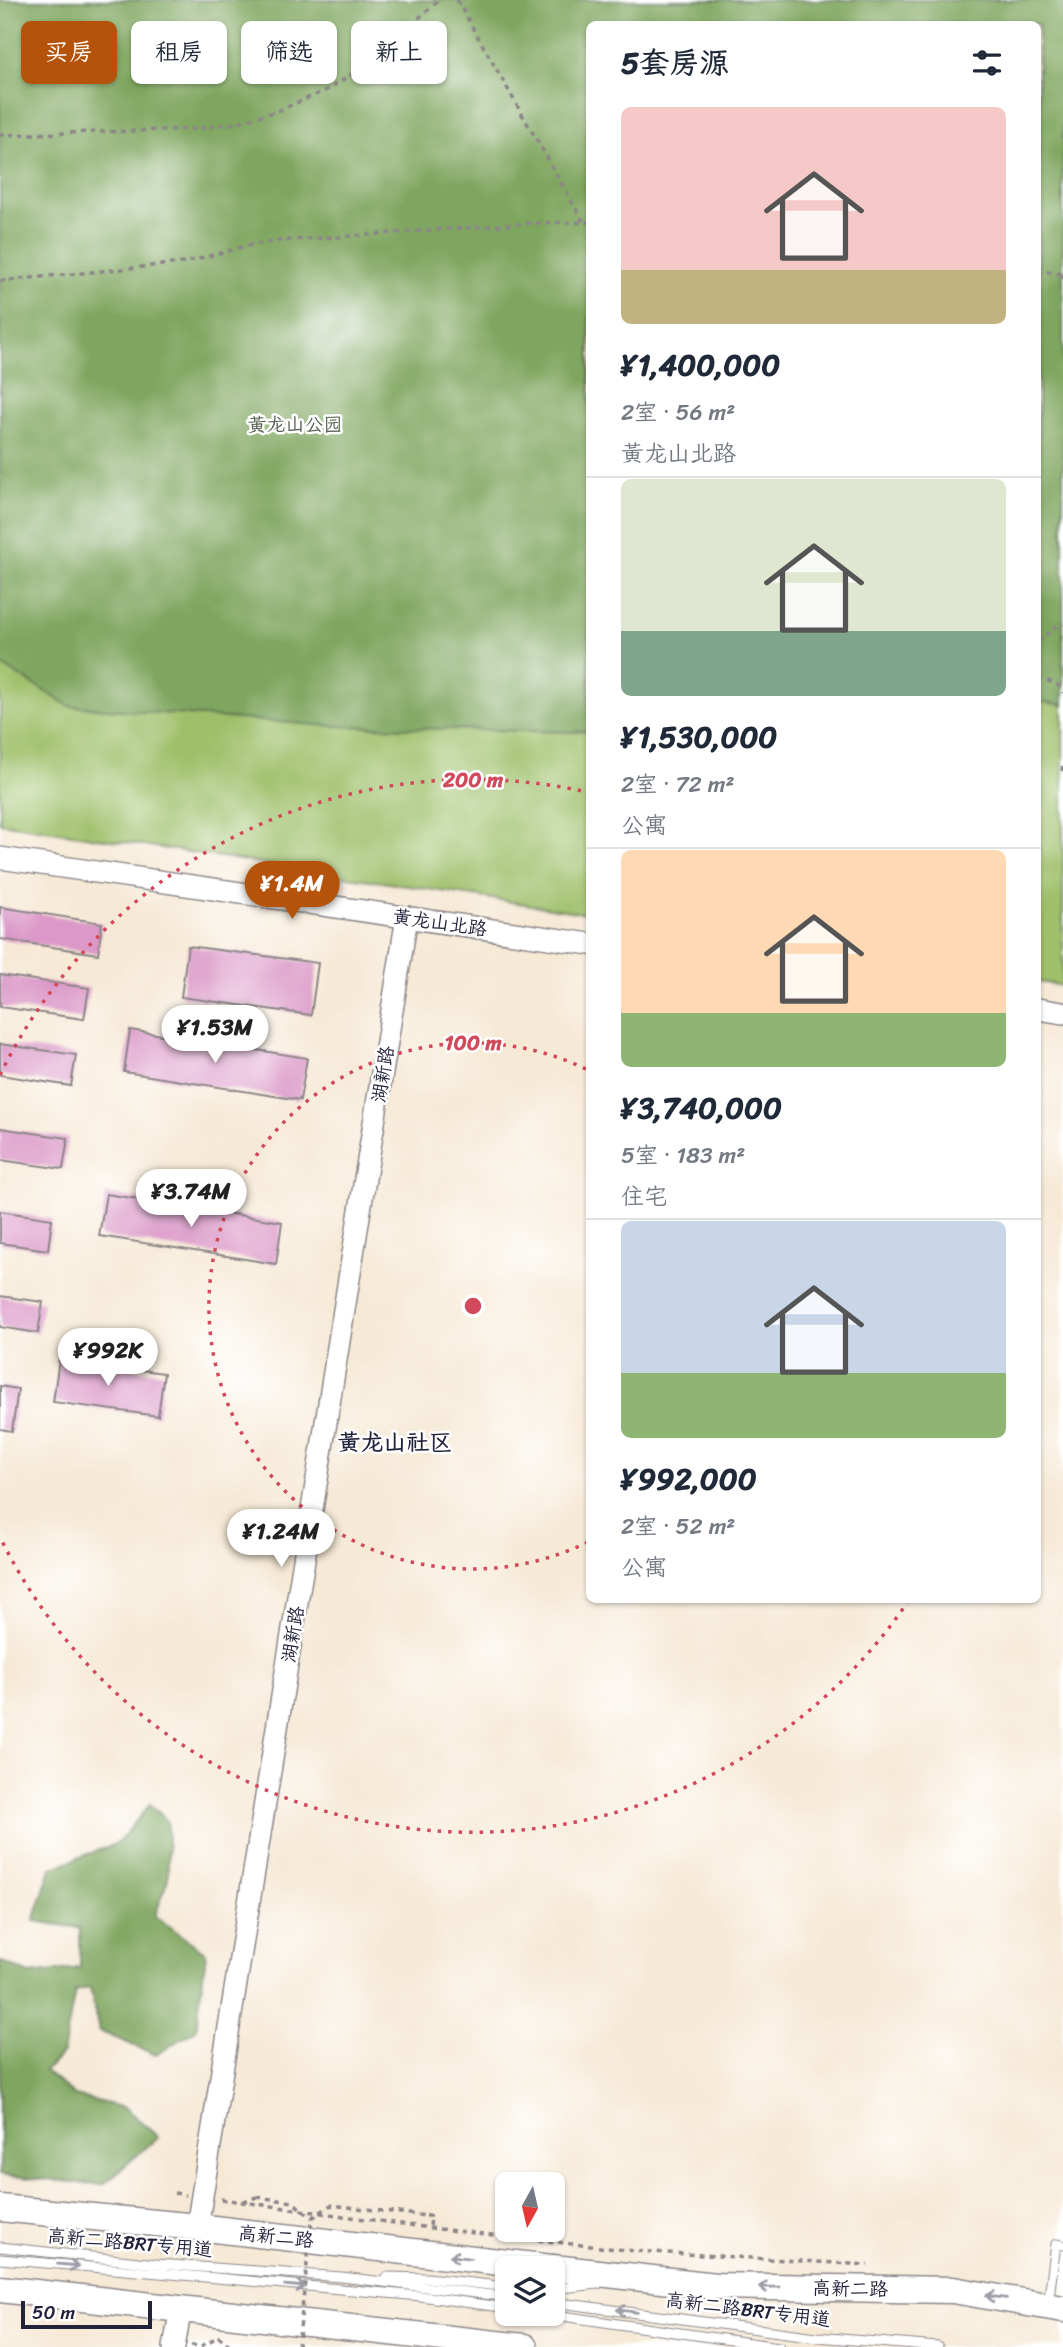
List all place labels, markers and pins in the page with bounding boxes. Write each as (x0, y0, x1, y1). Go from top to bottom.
pin: ¥1.4M (243, 862, 341, 921)
pin: ¥1.53M (158, 1006, 272, 1065)
pin: ¥3.74M (134, 1170, 248, 1229)
centre of rings (461, 1294, 485, 1318)
pin: ¥992K (59, 1328, 157, 1388)
pin: ¥1.24M (224, 1510, 338, 1569)

